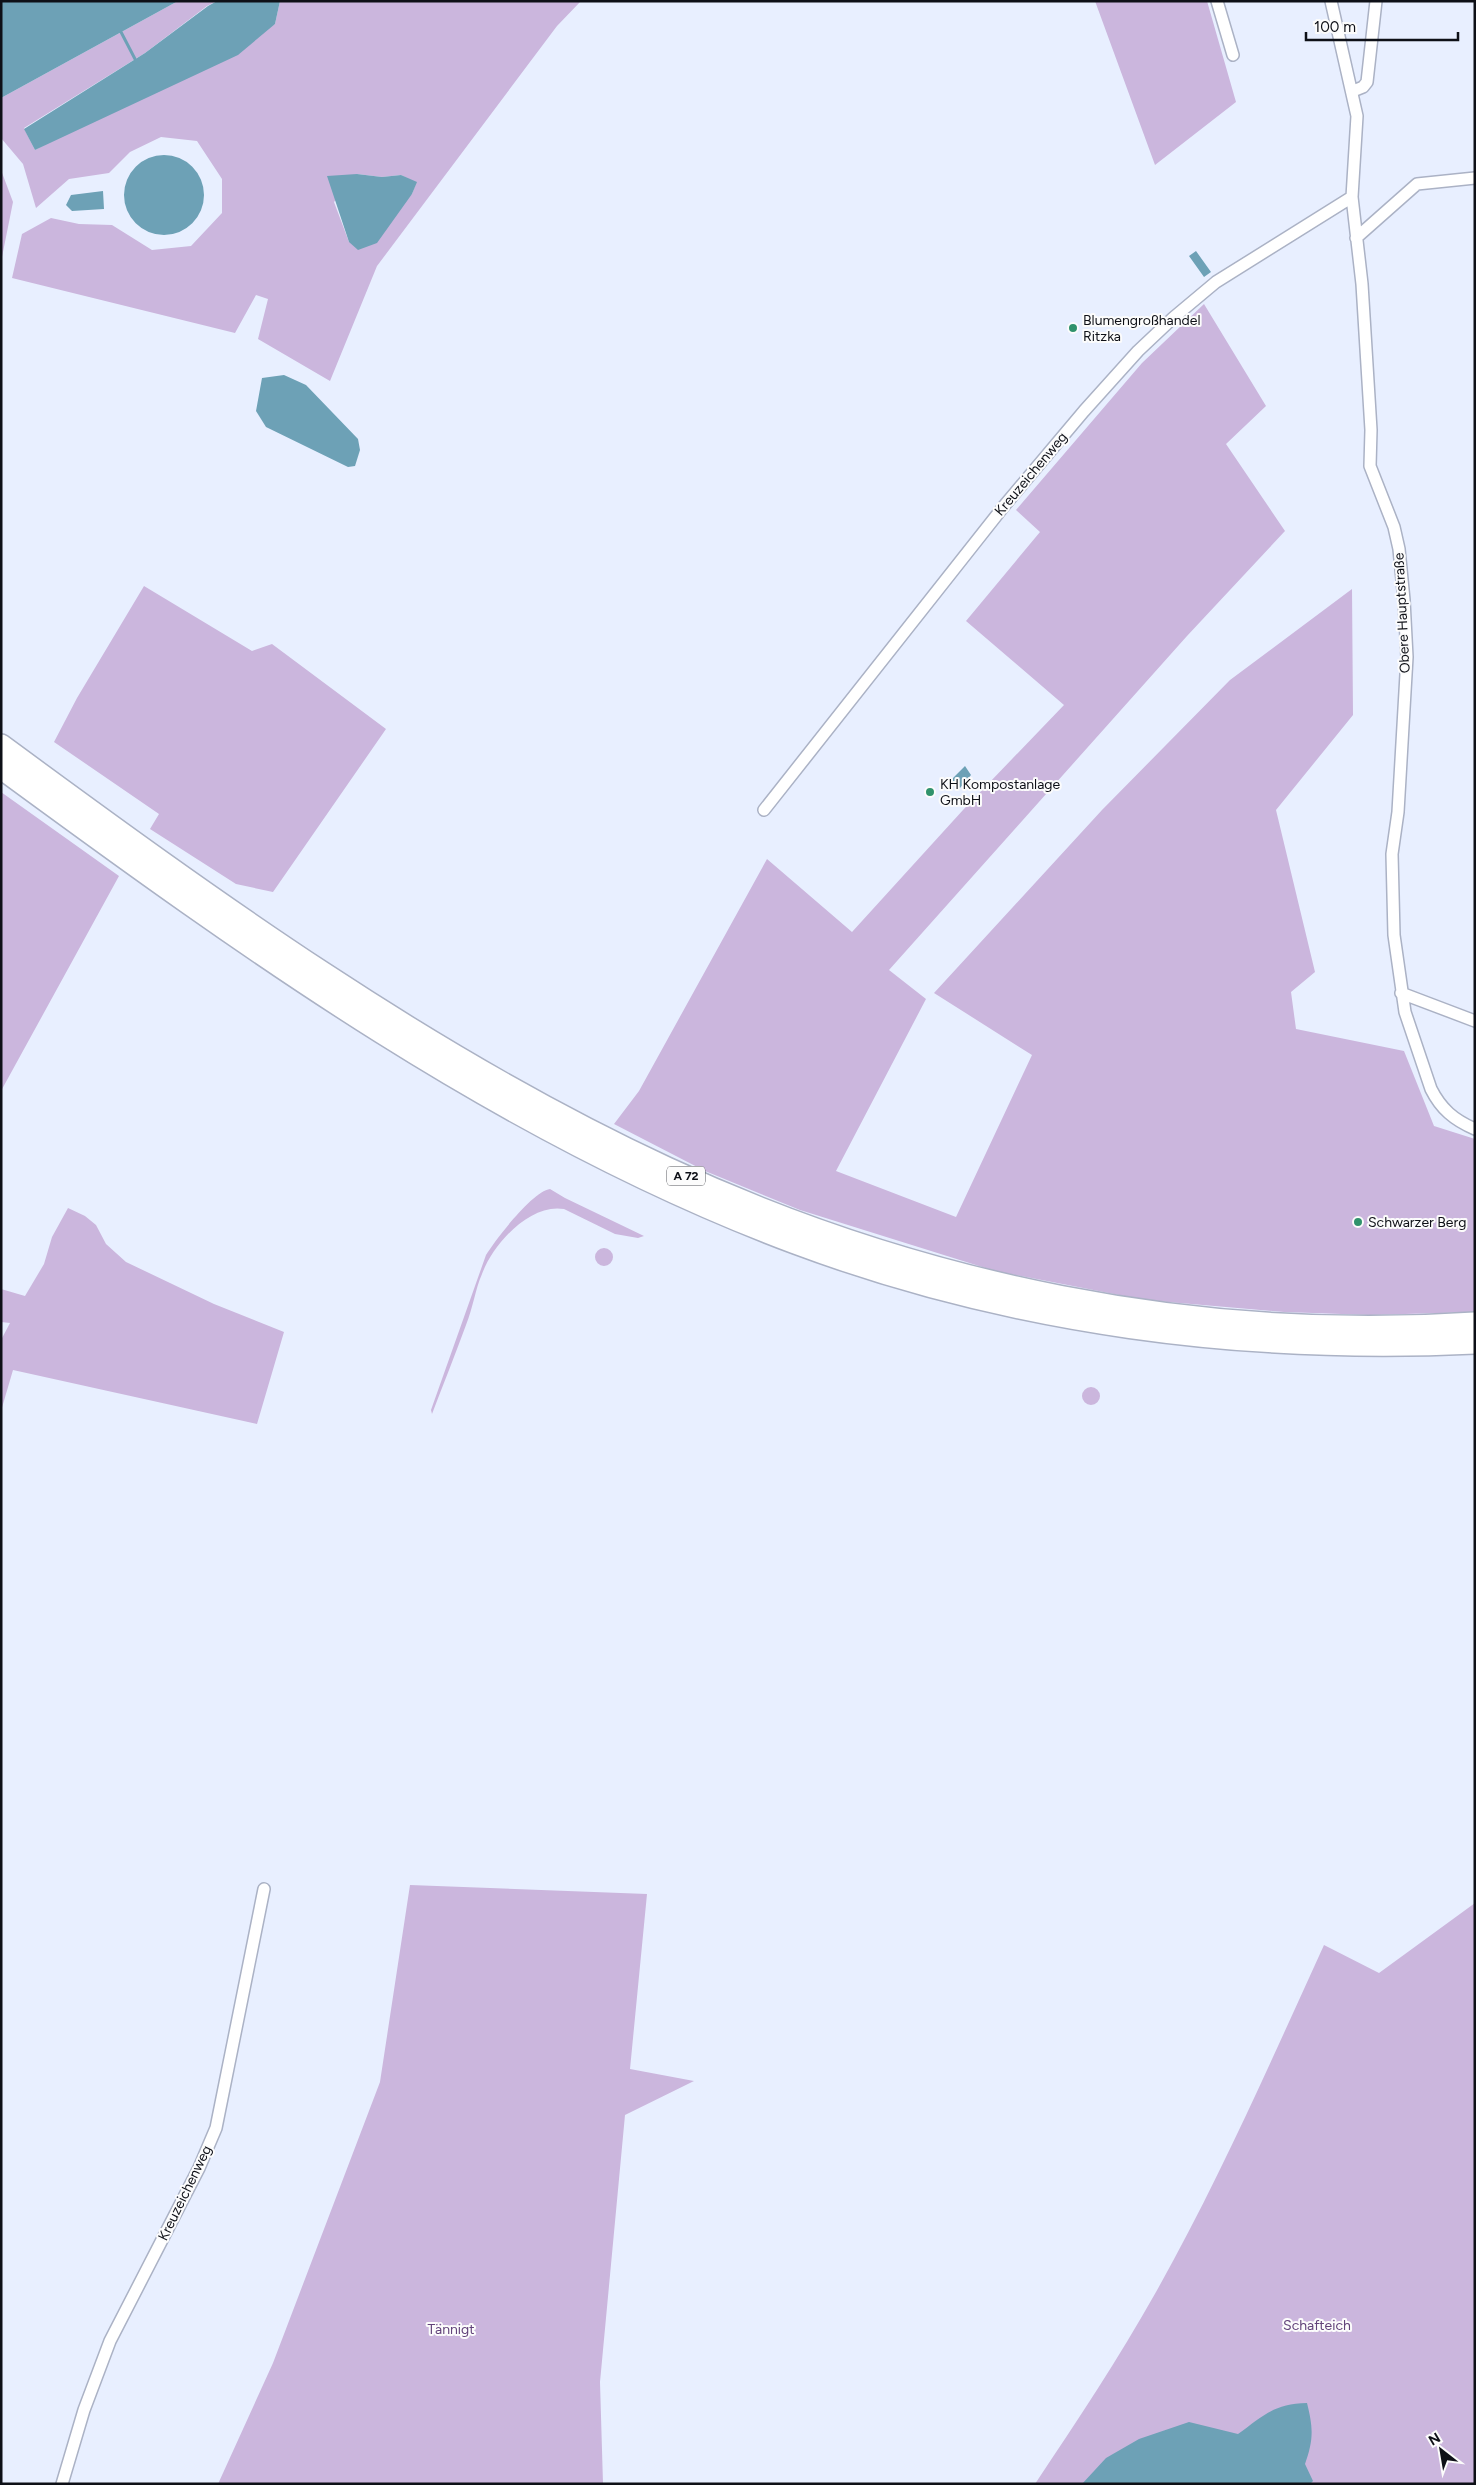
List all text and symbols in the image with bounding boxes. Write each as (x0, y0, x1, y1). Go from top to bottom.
scale bar (1306, 10, 1458, 42)
text: 100 m (1314, 18, 1356, 36)
place label: Blumengroßhandel Ritzka (1083, 312, 1200, 345)
marker: Blumengroßhandel Ritzka (1067, 322, 1079, 334)
street label: Kreuzeichenweg (991, 429, 1071, 519)
street label: Obere Hauptstraße (1390, 552, 1414, 674)
place label: KH Kompostanlage GmbH (940, 776, 1061, 809)
marker: KH Kompostanlage GmbH (924, 786, 936, 798)
road number: A 72 (667, 1166, 705, 1186)
place label: Schwarzer Berg (1368, 1214, 1466, 1231)
marker: Schwarzer Berg (1352, 1216, 1364, 1228)
street label: Kreuzeichenweg (155, 2143, 215, 2243)
park label: Schafteich (1283, 2317, 1351, 2334)
park label: Tännigt (427, 2321, 475, 2338)
north arrow (1416, 2425, 1466, 2475)
text: N (1426, 2429, 1444, 2449)

